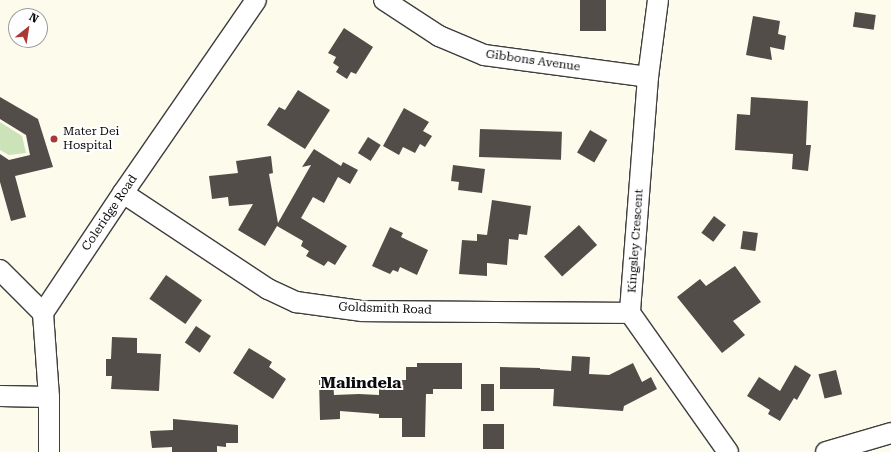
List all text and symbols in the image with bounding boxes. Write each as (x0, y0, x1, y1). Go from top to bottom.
north arrow (8, 8, 48, 48)
text: N (27, 10, 41, 26)
street label: Gibbons Avenue (485, 47, 581, 75)
place label: Mater Dei Hospital (63, 125, 119, 153)
marker: Mater Dei Hospital (48, 133, 60, 145)
street label: Coleridge Road (79, 172, 141, 254)
street label: Kingsley Crescent (625, 188, 647, 294)
street label: Goldsmith Road (338, 300, 432, 318)
district label: Malindela (321, 373, 401, 393)

